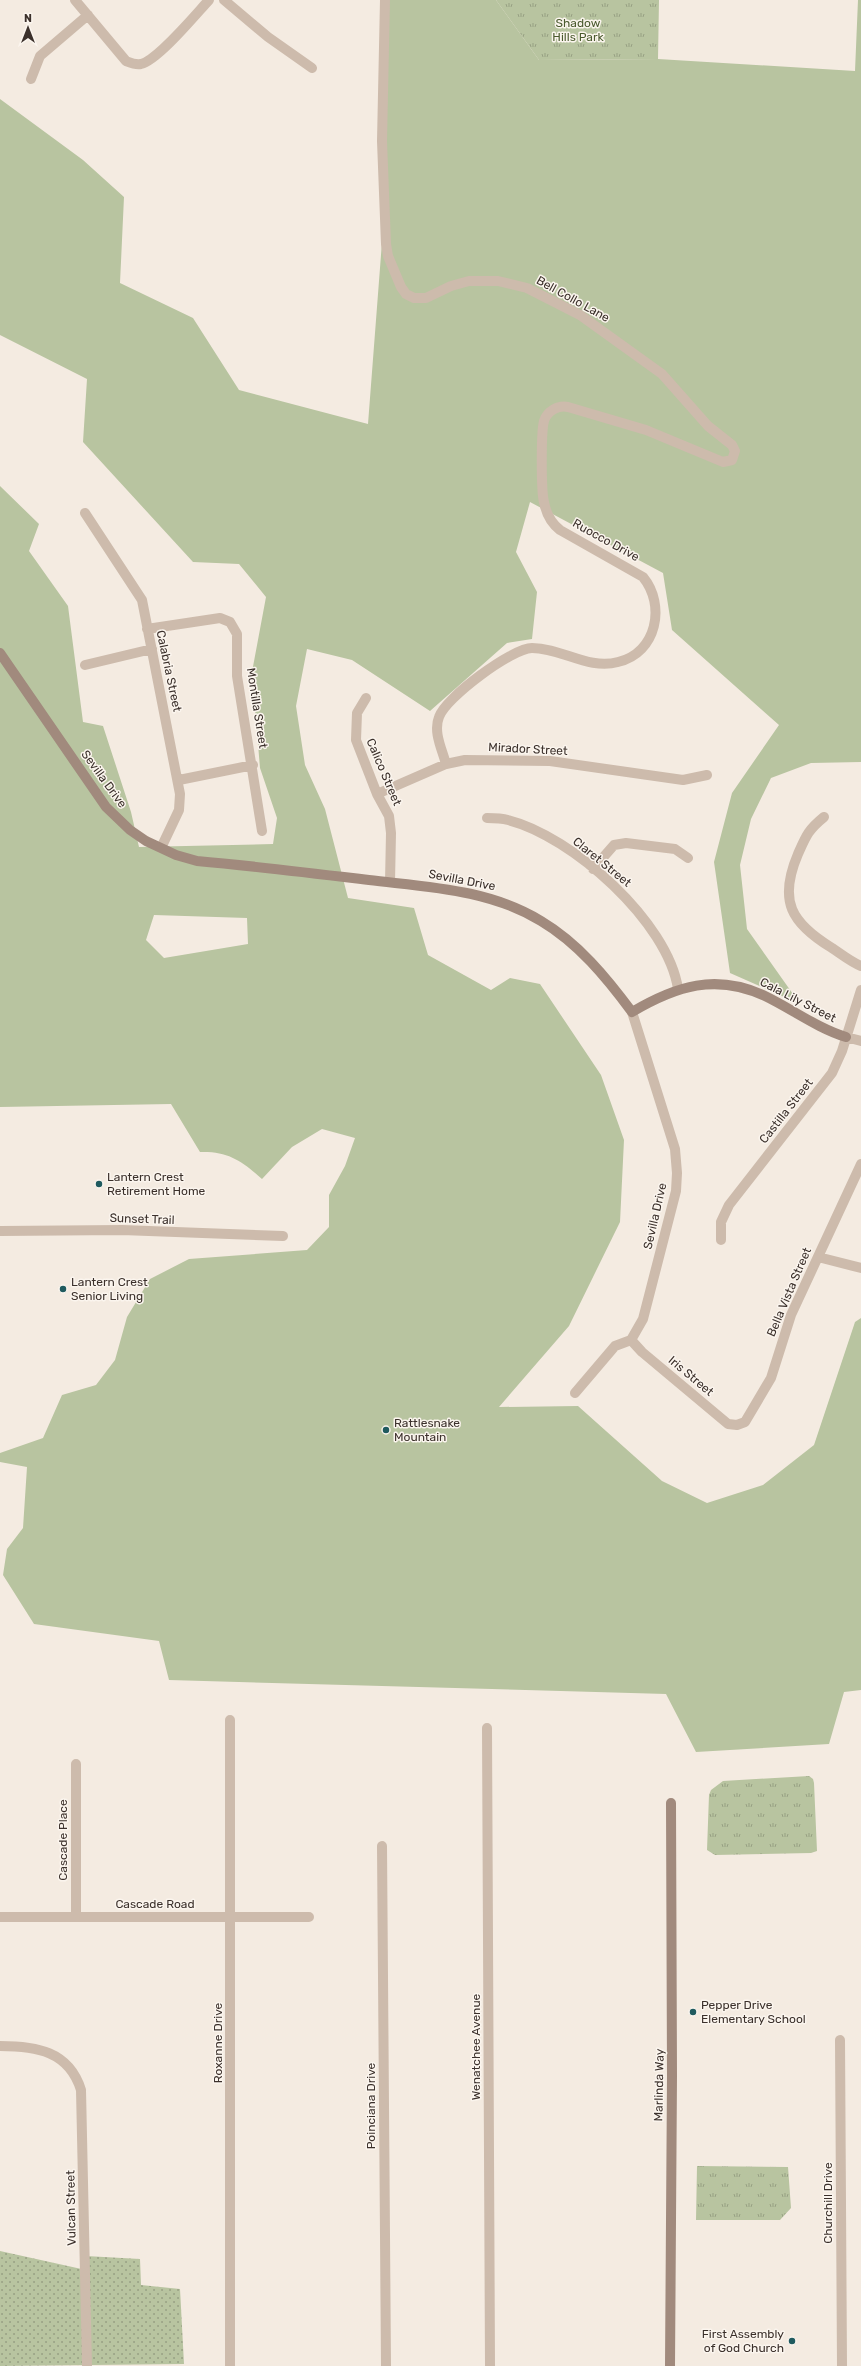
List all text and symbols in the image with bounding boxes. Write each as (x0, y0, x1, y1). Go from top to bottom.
north arrow (8, 8, 48, 48)
text: N (24, 12, 32, 25)
park label: Shadow Hills Park (552, 16, 604, 44)
street label: Bell Collo Lane (534, 273, 612, 325)
street label: Ruocco Drive (570, 516, 642, 564)
street label: Calabria Street (154, 629, 185, 713)
street label: Montilla Street (244, 667, 270, 750)
street label: Calico Street (364, 736, 405, 808)
street label: Mirador Street (488, 740, 568, 758)
street label: Sevilla Drive (78, 747, 130, 811)
street label: Claret Street (570, 834, 634, 890)
street label: Sevilla Drive (427, 867, 497, 893)
street label: Cala Lily Street (758, 975, 839, 1025)
street label: Castilla Street (756, 1076, 816, 1146)
place label: Lantern Crest Retirement Home (107, 1170, 206, 1198)
marker: Lantern Crest Retirement Home (94, 1179, 104, 1189)
street label: Sevilla Drive (641, 1181, 670, 1251)
street label: Sunset Trail (109, 1211, 175, 1227)
street label: Bella Vista Street (764, 1245, 814, 1339)
place label: Lantern Crest Senior Living (71, 1275, 148, 1303)
marker: Lantern Crest Senior Living (58, 1284, 68, 1294)
street label: Iris Street (666, 1353, 717, 1399)
place label: Rattlesnake Mountain (394, 1416, 460, 1444)
marker: Rattlesnake Mountain (381, 1425, 391, 1435)
street label: Cascade Place (56, 1799, 70, 1881)
street label: Cascade Road (115, 1897, 195, 1911)
street label: Wenatchee Avenue (469, 1993, 483, 2100)
place label: Pepper Drive Elementary School (701, 1998, 806, 2026)
street label: Roxanne Drive (211, 2002, 225, 2083)
marker: Pepper Drive Elementary School (688, 2007, 698, 2017)
street label: Marlinda Way (651, 2048, 667, 2122)
street label: Poinciana Drive (364, 2062, 378, 2149)
street label: Churchill Drive (821, 2162, 835, 2244)
street label: Vulcan Street (63, 2170, 79, 2246)
place label: First Assembly of God Church (702, 2327, 784, 2355)
marker: First Assembly of God Church (787, 2336, 797, 2346)

